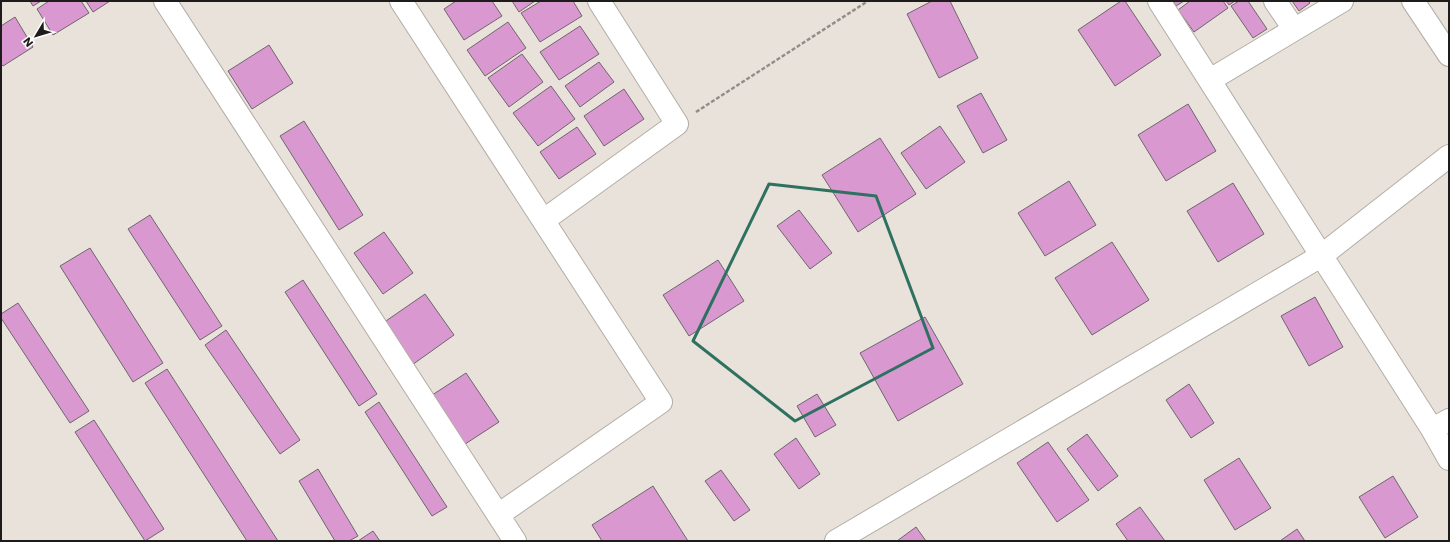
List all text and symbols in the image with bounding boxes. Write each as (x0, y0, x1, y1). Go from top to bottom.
north arrow (16, 16, 56, 56)
text: N (19, 34, 37, 50)

